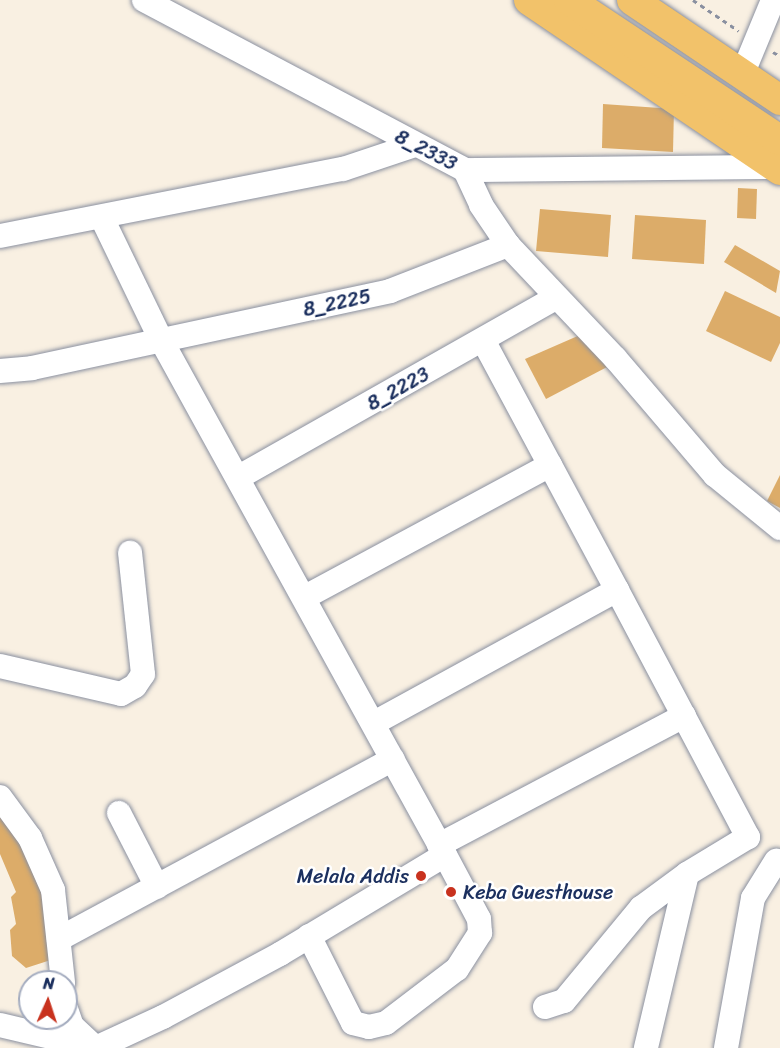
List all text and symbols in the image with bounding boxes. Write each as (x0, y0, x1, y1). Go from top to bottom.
street label: 8_2333 (391, 124, 461, 176)
street label: 8_2225 (301, 284, 373, 322)
street label: 8_2223 (363, 362, 433, 416)
place label: Melala Addis (298, 864, 409, 888)
marker: Melala Addis (414, 869, 428, 883)
place label: Keba Guesthouse (463, 880, 614, 904)
marker: Keba Guesthouse (444, 885, 458, 899)
text: N (43, 969, 55, 998)
north arrow (18, 970, 78, 1030)

